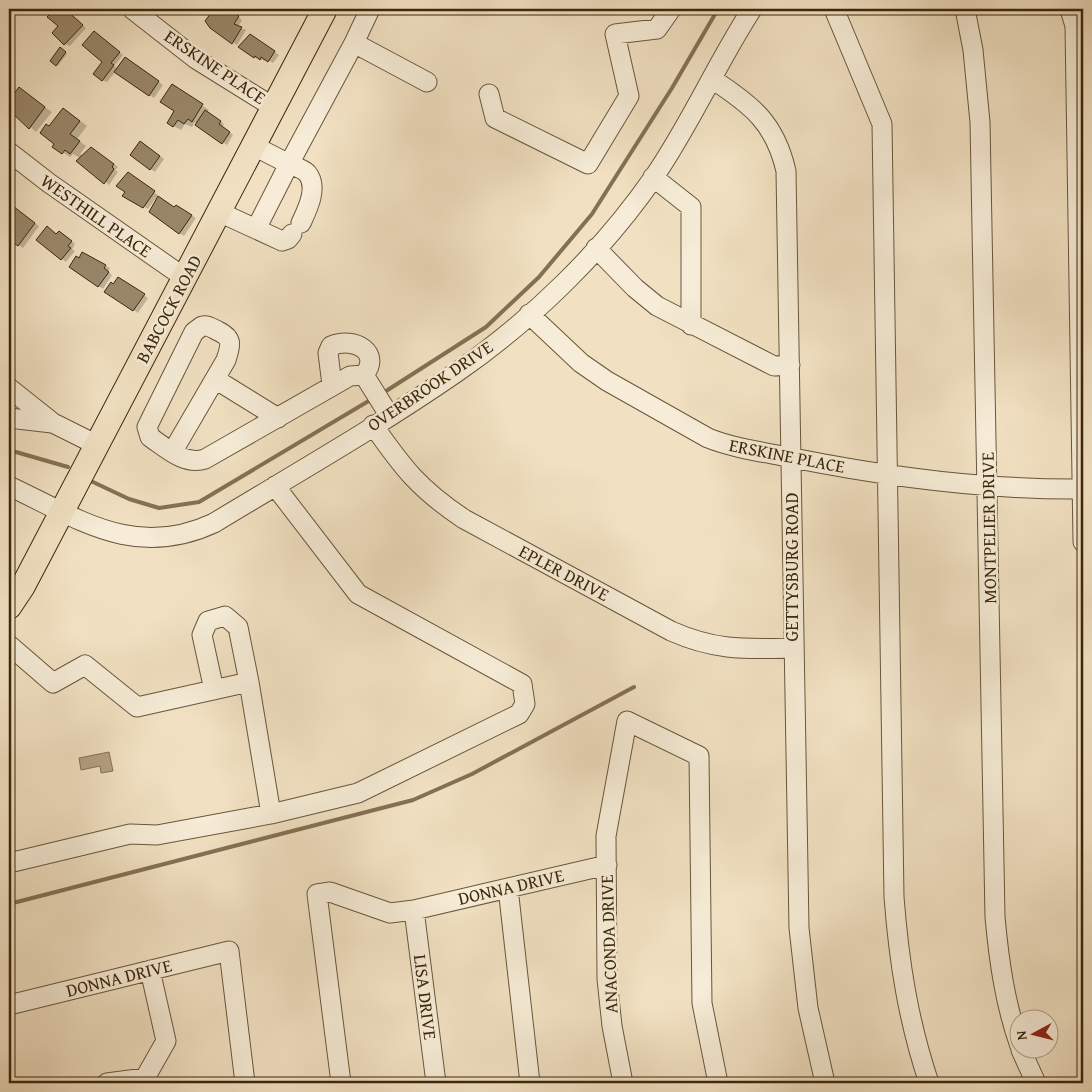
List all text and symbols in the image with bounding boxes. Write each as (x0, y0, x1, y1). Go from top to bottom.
street label: ERSKINE PLACE (159, 23, 271, 111)
street label: WESTHILL PLACE (35, 167, 157, 264)
street label: BABCOCK ROAD (129, 250, 208, 368)
street label: OVERBROOK DRIVE (361, 333, 498, 438)
street label: ERSKINE PLACE (727, 431, 847, 480)
street label: MONTPELIER DRIVE (974, 452, 1003, 604)
street label: GETTYSBURG ROAD (778, 493, 805, 641)
street label: EPLER DRIVE (514, 537, 614, 608)
street label: DONNA DRIVE (455, 861, 567, 912)
street label: ANACONDA DRIVE (593, 874, 624, 1014)
street label: DONNA DRIVE (63, 951, 175, 1004)
street label: LISA DRIVE (407, 953, 444, 1041)
north arrow (1010, 1010, 1060, 1060)
text: N (1011, 1029, 1032, 1041)

